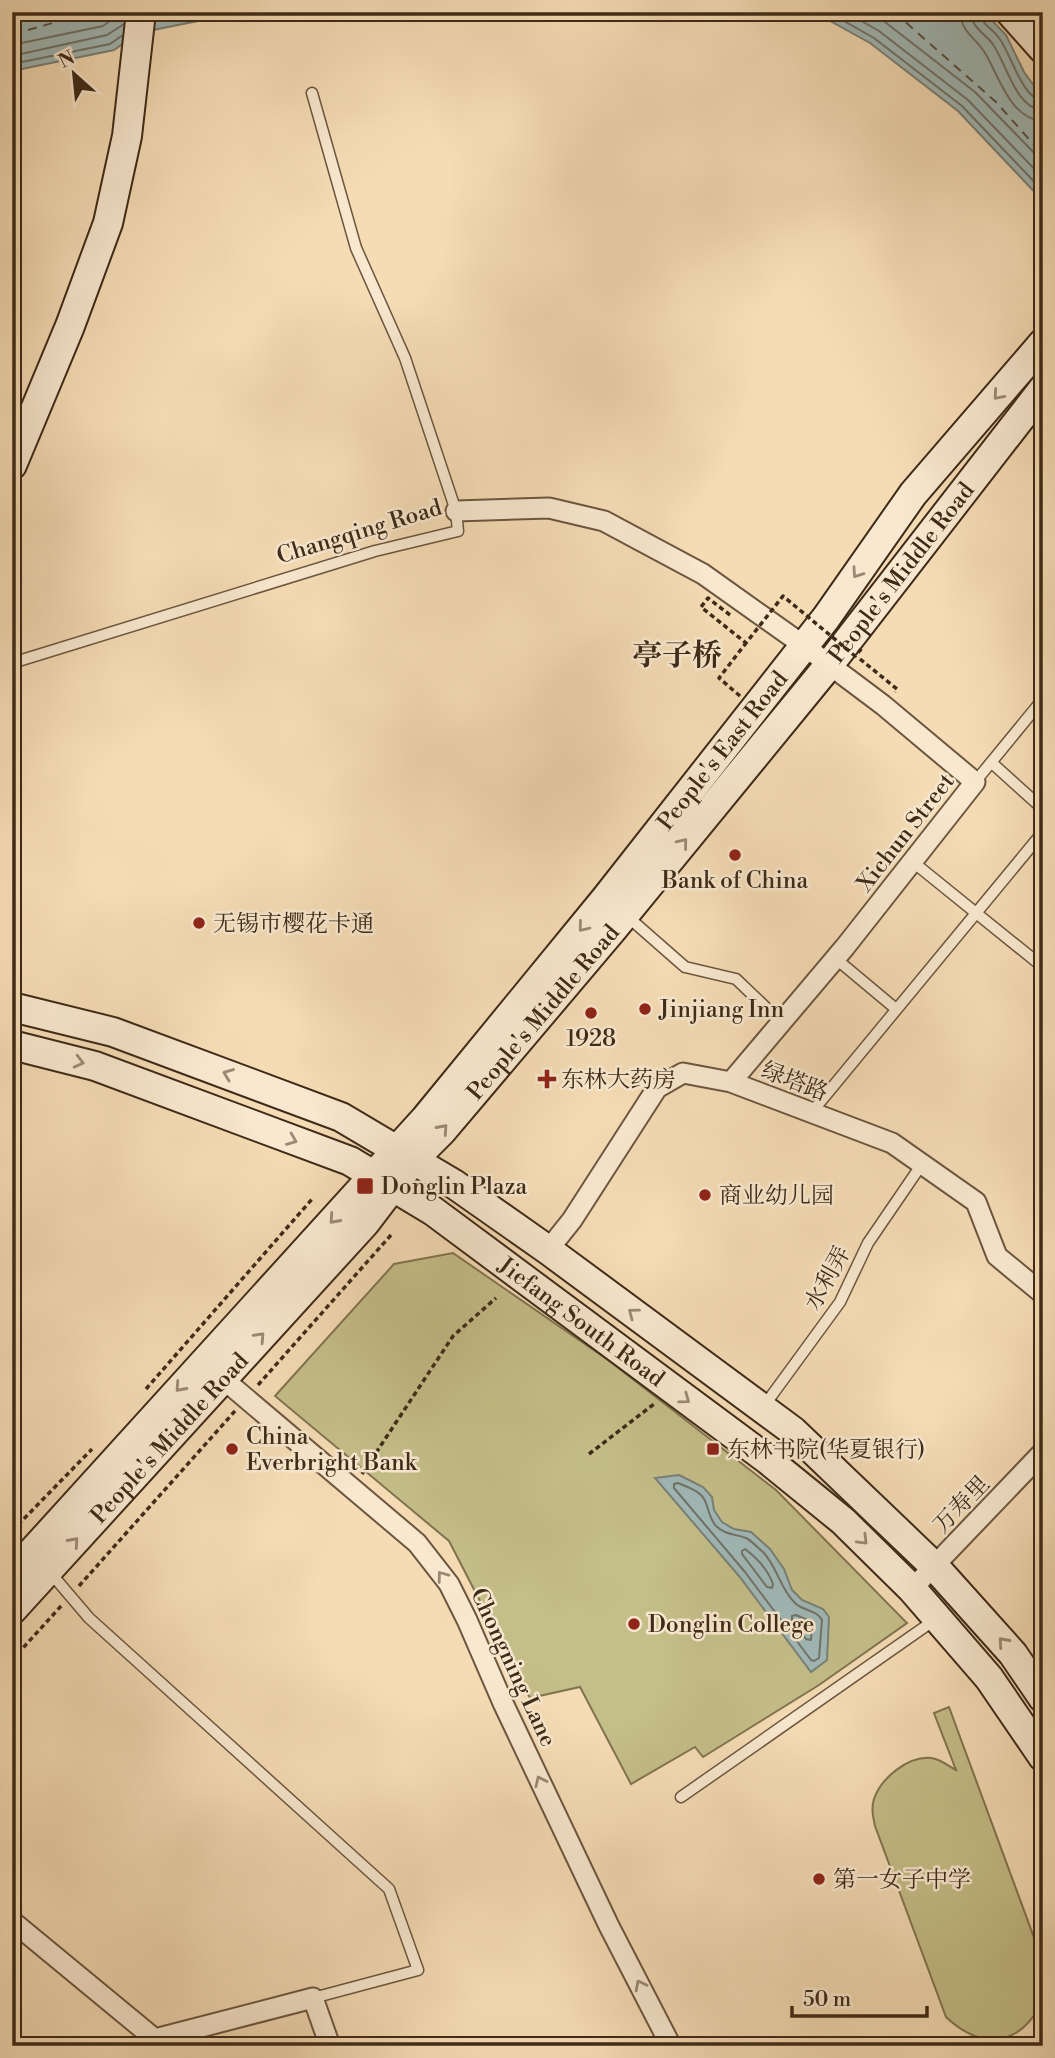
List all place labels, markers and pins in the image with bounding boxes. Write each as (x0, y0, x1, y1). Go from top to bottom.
marker: Bank of China (727, 847, 743, 863)
place label: Bank of China (661, 867, 809, 895)
place label: 无锡市樱花卡通 (213, 910, 374, 938)
marker: 无锡市樱花卡通 (191, 915, 207, 931)
place label: Jinjiang Inn (658, 996, 784, 1024)
marker: Jinjiang Inn (637, 1001, 653, 1017)
marker: 1928 (583, 1005, 599, 1021)
place label: 1928 (566, 1025, 616, 1053)
place label: 东林大药房 (561, 1066, 676, 1094)
marker: 东林大药房 (539, 1071, 555, 1087)
place label: Donglin Plaza (381, 1173, 527, 1201)
marker: Donglin Plaza (355, 1176, 375, 1196)
place label: 商业幼儿园 (719, 1182, 834, 1210)
marker: 商业幼儿园 (697, 1187, 713, 1203)
place label: China Everbright Bank (246, 1423, 418, 1477)
place label: 东林书院(华夏银行) (727, 1436, 925, 1464)
marker: China Everbright Bank (224, 1441, 240, 1457)
marker: 东林书院(华夏银行) (705, 1441, 721, 1457)
place label: Donglin College (648, 1611, 814, 1639)
marker: Donglin College (626, 1616, 642, 1632)
place label: 第一女子中学 (833, 1866, 971, 1894)
marker: 第一女子中学 (811, 1871, 827, 1887)

